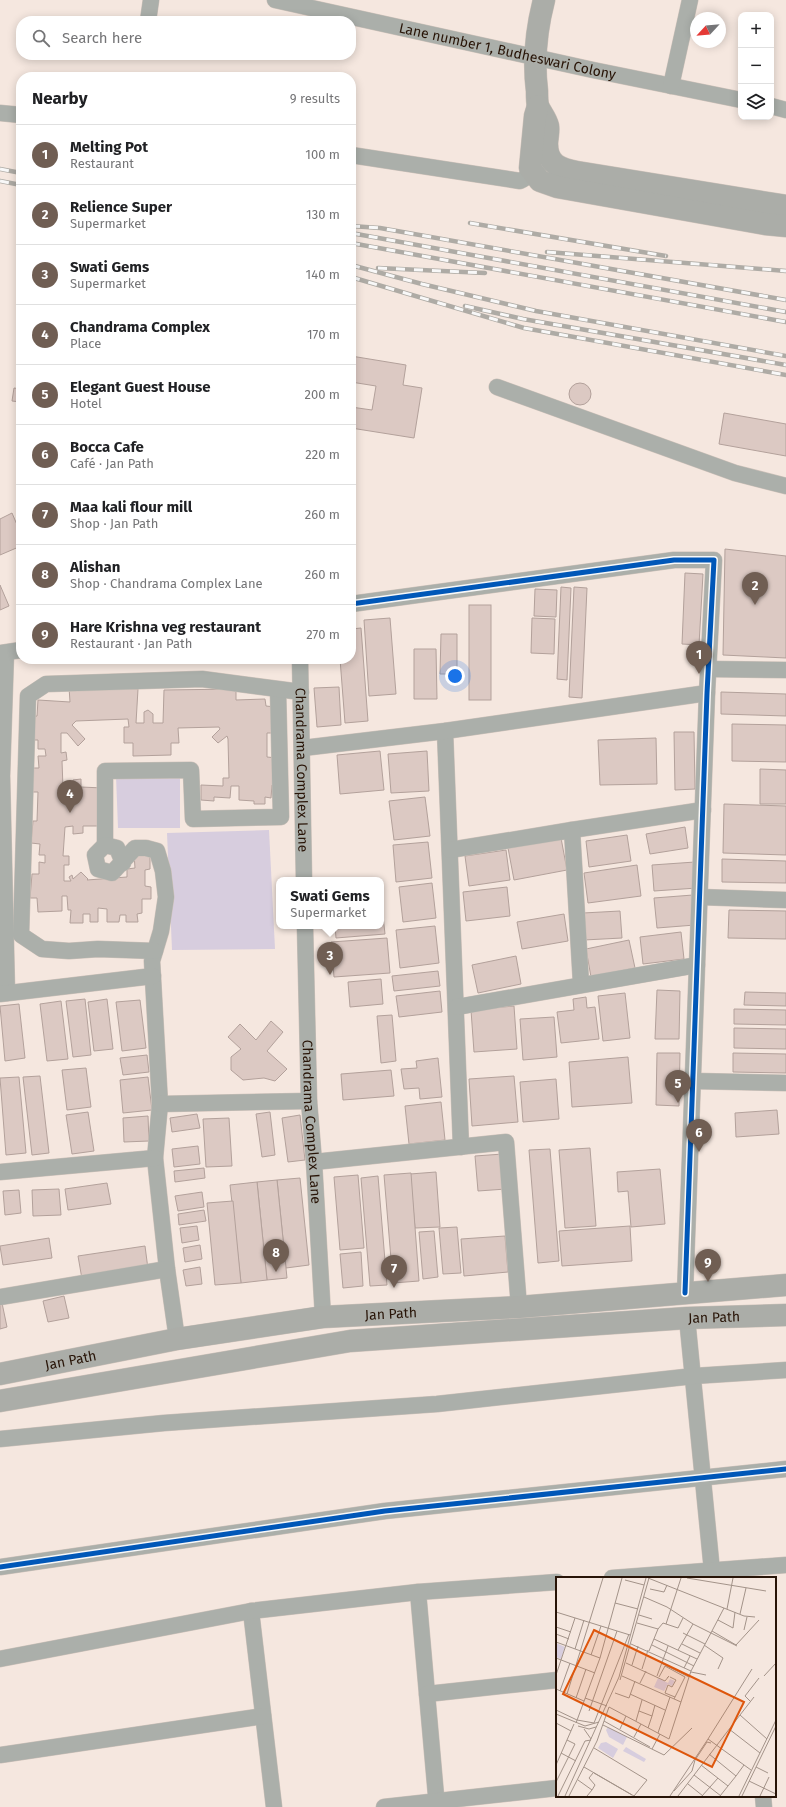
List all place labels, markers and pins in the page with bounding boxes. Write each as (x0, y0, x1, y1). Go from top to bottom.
pin: 2 (742, 572, 768, 605)
pin: 1 (686, 641, 712, 674)
pin: 4 (57, 780, 83, 813)
pin: 3 (317, 942, 343, 975)
pin: 5 (665, 1070, 691, 1103)
pin: 6 (686, 1119, 712, 1152)
pin: 8 (263, 1239, 289, 1272)
pin: 9 (695, 1249, 721, 1282)
pin: 7 (381, 1255, 407, 1288)

